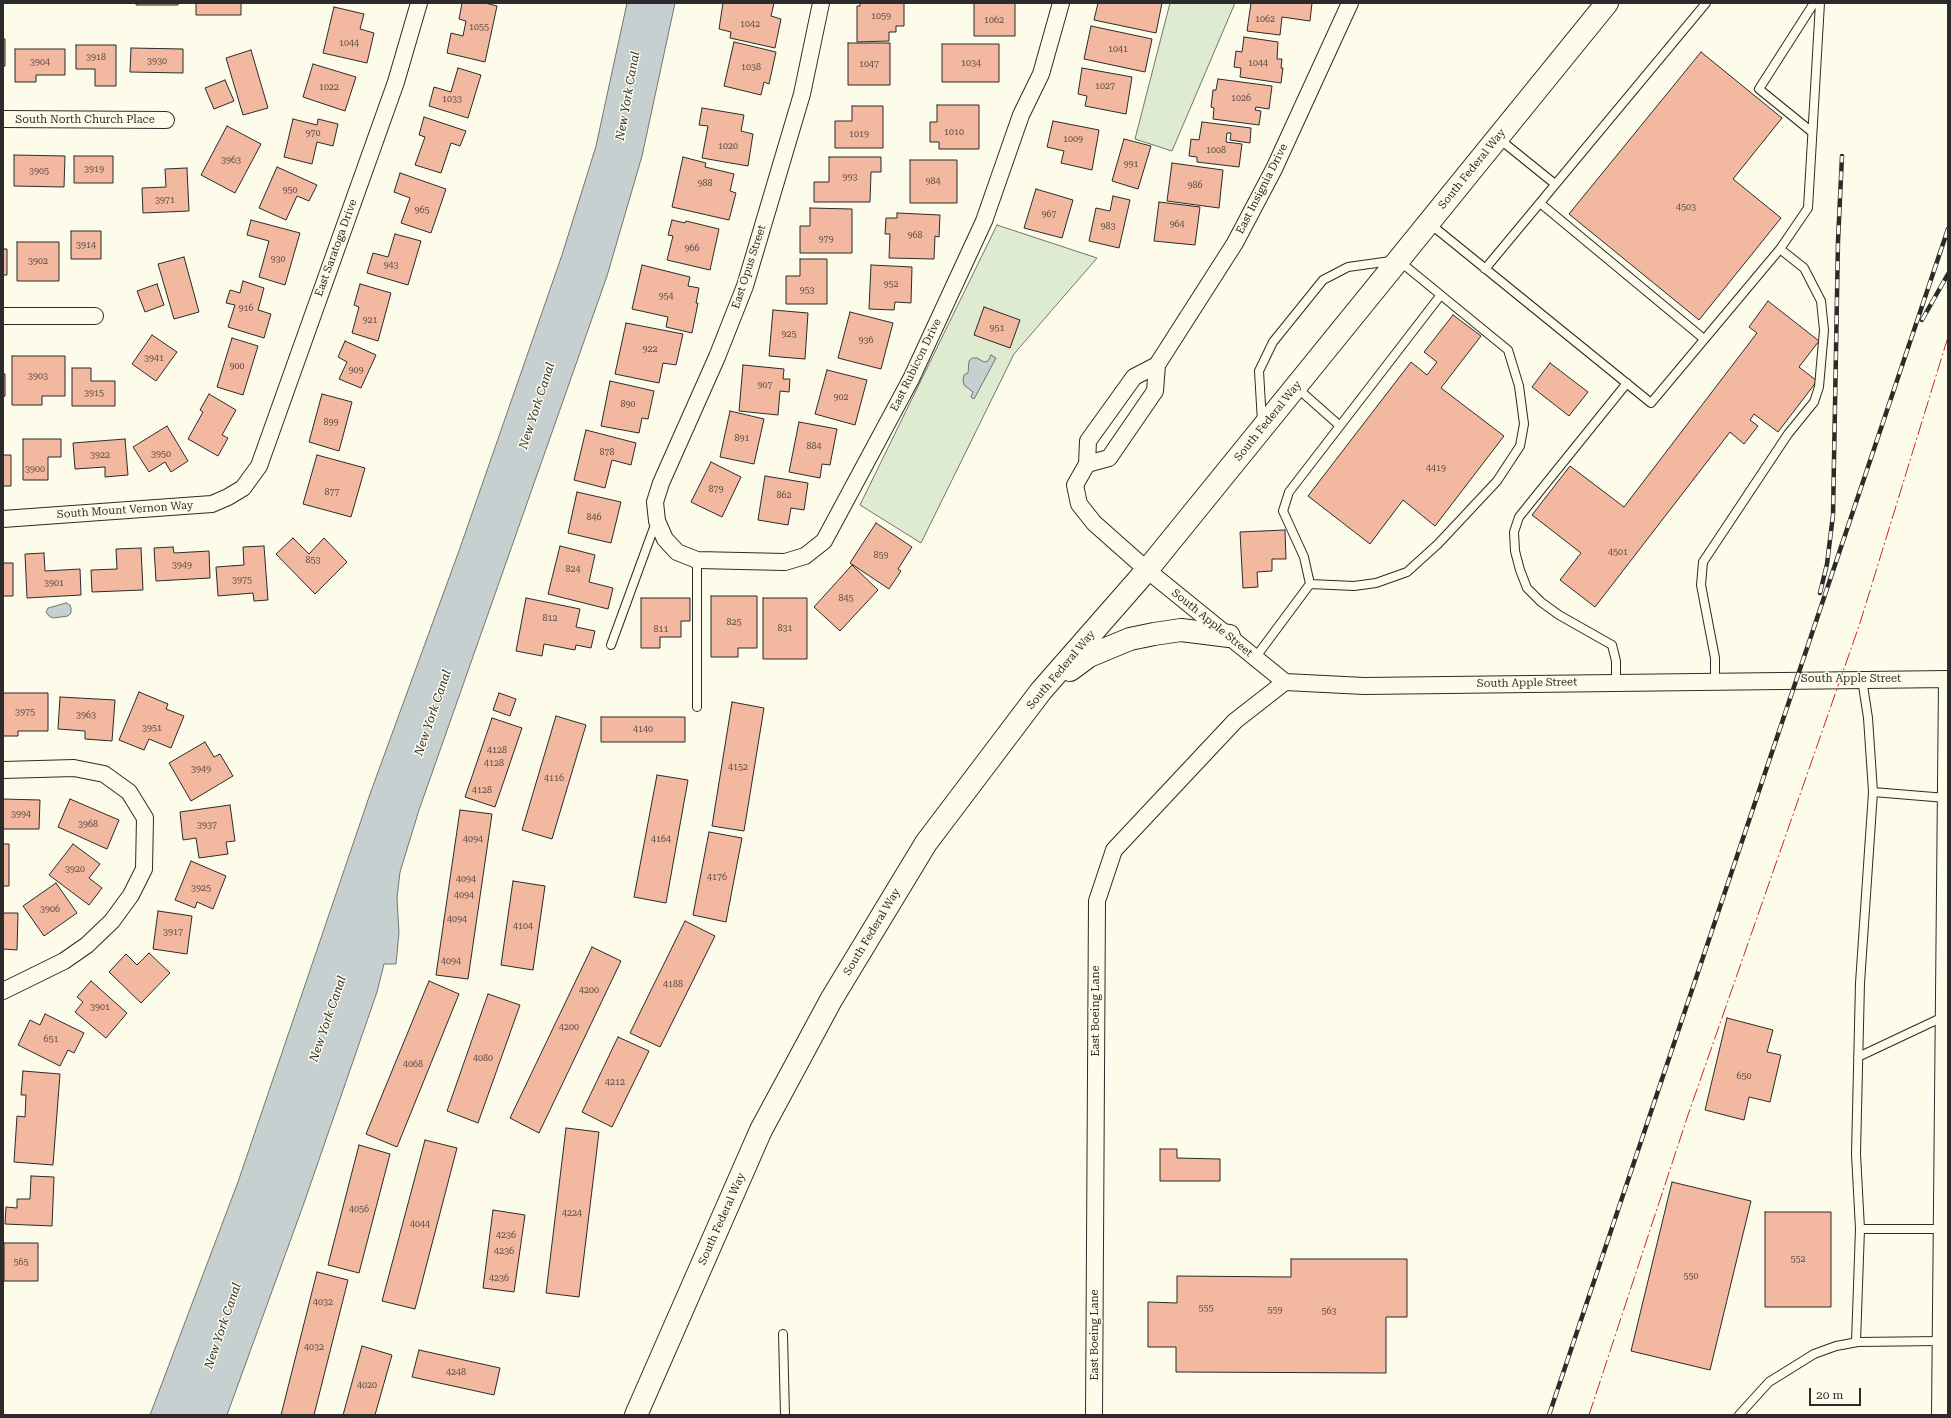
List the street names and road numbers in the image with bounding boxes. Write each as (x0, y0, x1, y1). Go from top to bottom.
street label: South North Church Place (15, 113, 155, 127)
street label: South Federal Way (1436, 126, 1508, 212)
street label: East Insignia Drive (1234, 142, 1290, 236)
street label: East Saratoga Drive (312, 198, 360, 298)
street label: East Opus Street (729, 223, 769, 311)
street label: East Rubicon Drive (888, 316, 944, 414)
street label: South Federal Way (1232, 378, 1304, 464)
street label: South Mount Vernon Way (56, 499, 194, 521)
street label: South Apple Street (1169, 586, 1255, 660)
street label: South Federal Way (1024, 628, 1098, 712)
street label: South Apple Street (1801, 672, 1901, 686)
street label: South Apple Street (1477, 676, 1577, 690)
street label: South Federal Way (841, 886, 903, 978)
street label: East Boeing Lane (1089, 965, 1103, 1057)
street label: South Federal Way (696, 1171, 748, 1267)
street label: East Boeing Lane (1088, 1289, 1102, 1381)

